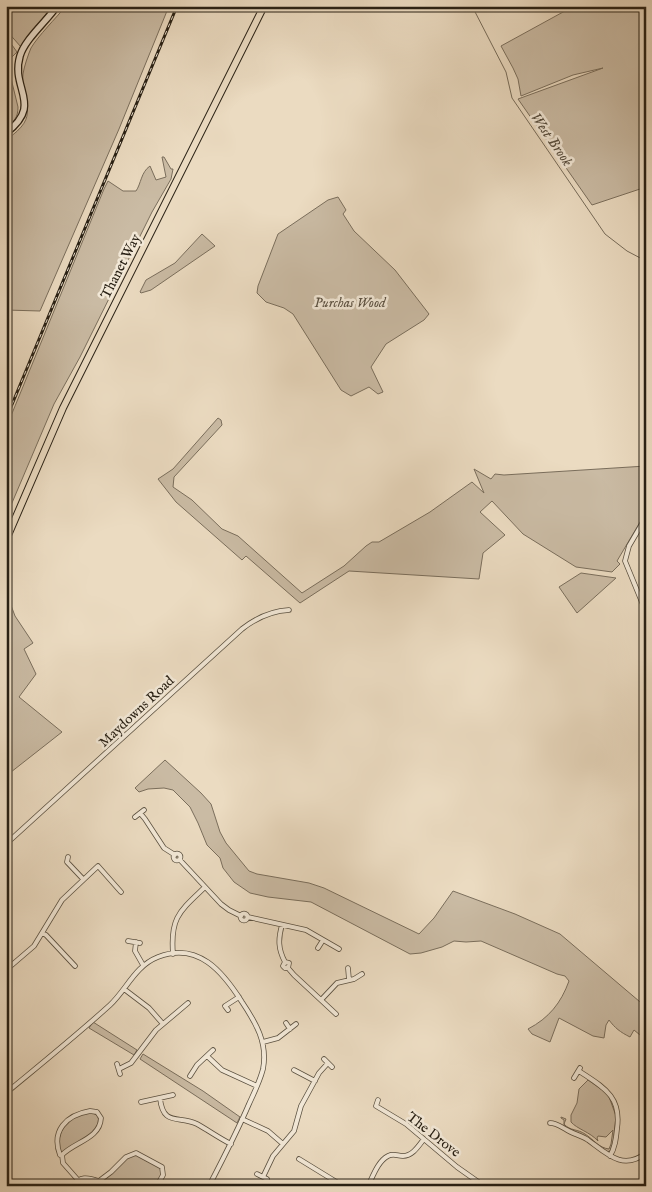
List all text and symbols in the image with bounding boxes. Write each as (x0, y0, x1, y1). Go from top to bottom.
water label: West Brook (526, 109, 577, 170)
street label: Thanet Way (97, 231, 145, 302)
park label: Purchas Wood (314, 294, 387, 312)
street label: Maydowns Road (95, 672, 179, 751)
street label: The Drove (403, 1108, 464, 1162)

